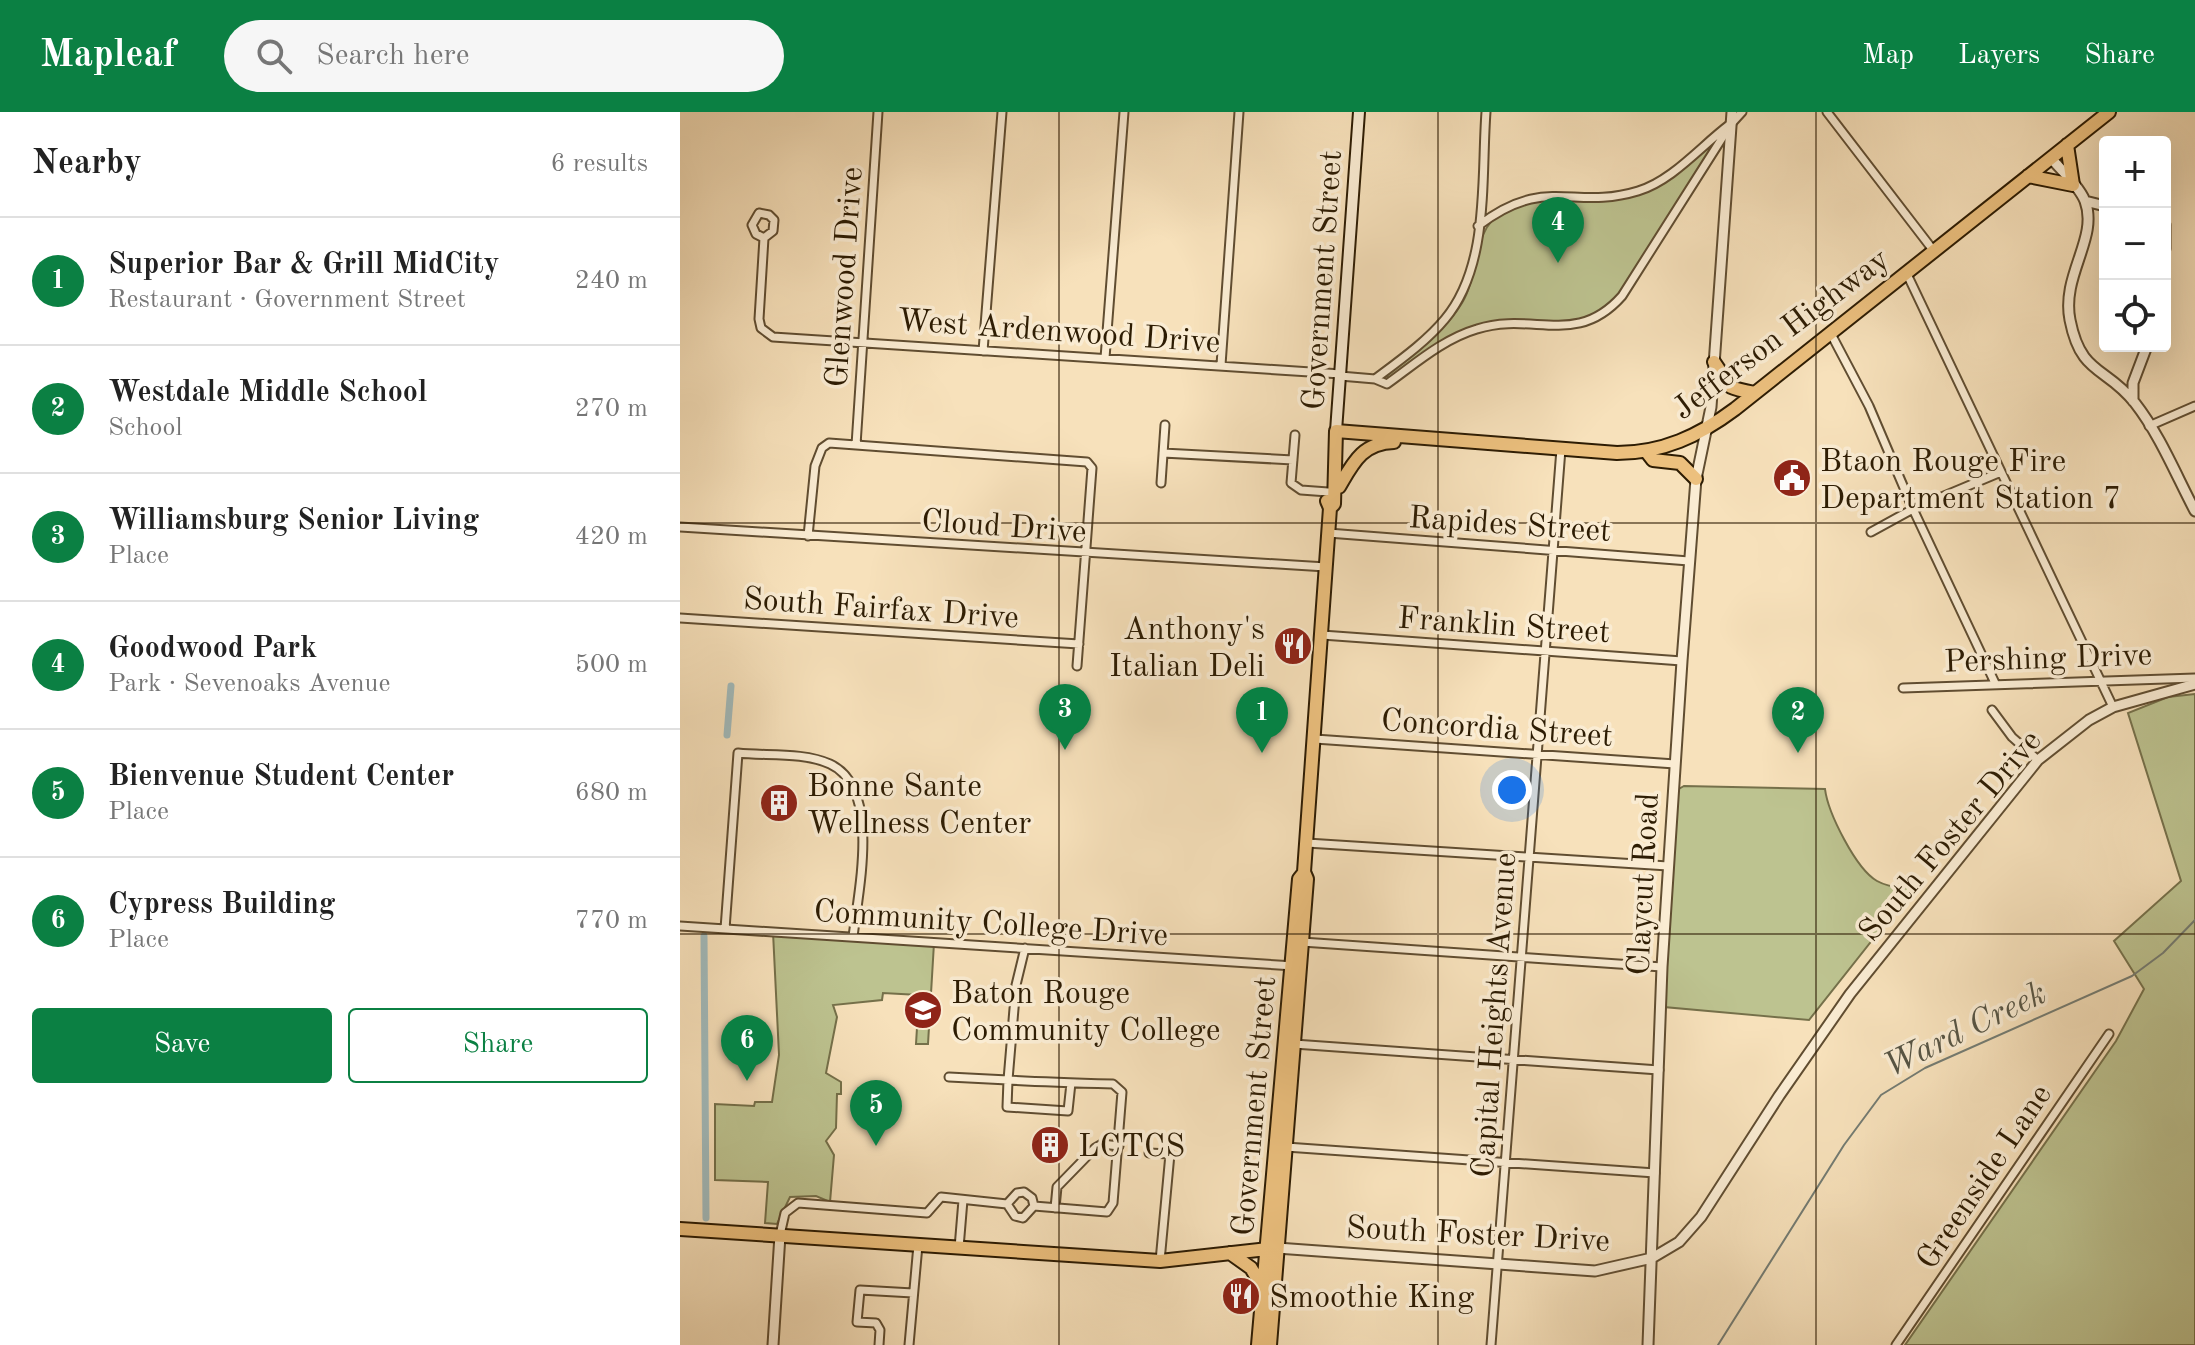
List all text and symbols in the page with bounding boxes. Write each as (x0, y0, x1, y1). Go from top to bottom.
search box (224, 20, 784, 92)
icon: search (252, 34, 296, 78)
text: Mapleaf (40, 37, 176, 75)
text: Search here (316, 41, 470, 71)
text: Map (1862, 42, 1914, 70)
text: Layers (1958, 42, 2040, 70)
text: Share (2084, 42, 2155, 70)
map controls (2099, 136, 2171, 352)
button: + (2099, 136, 2171, 208)
text: Nearby (32, 147, 142, 181)
street label: Government Street (1299, 149, 1349, 411)
text: 6 results (550, 151, 648, 177)
street label: Glenwood Drive (822, 166, 870, 389)
pin: 4 (1532, 197, 1584, 263)
button: − (2099, 208, 2171, 280)
street label: Jefferson Highway (1668, 244, 1896, 427)
text: Superior Bar & Grill MidCity (108, 250, 499, 280)
text: 1 (50, 268, 66, 294)
text: 240 m (575, 268, 648, 294)
button: locate (2099, 280, 2171, 352)
text: Restaurant · Government Street (108, 287, 466, 313)
street label: West Ardenwood Drive (896, 306, 1221, 360)
text: Westdale Middle School (108, 378, 427, 408)
text: 2 (50, 396, 66, 422)
text: 270 m (575, 396, 648, 422)
text: School (108, 415, 182, 441)
place label: Btaon Rouge Fire Department Station 7 (1820, 447, 2121, 516)
public building icon: Btaon Rouge Fire Department Station 7 (1771, 457, 1813, 499)
street label: Rapides Street (1407, 503, 1612, 549)
text: Williamsburg Senior Living (108, 506, 479, 536)
street label: Cloud Drive (920, 506, 1087, 550)
text: 3 (50, 524, 66, 550)
text: 420 m (575, 524, 648, 550)
text: Place (108, 543, 169, 569)
street label: South Fairfax Drive (742, 584, 1020, 636)
street label: Franklin Street (1397, 604, 1611, 650)
place label: Anthony's Italian Deli (1109, 615, 1265, 684)
restaurant icon: Anthony's Italian Deli (1272, 625, 1314, 667)
text: Goodwood Park (108, 634, 317, 664)
street label: Pershing Drive (1943, 640, 2153, 680)
text: 4 (50, 652, 66, 678)
text: 500 m (575, 652, 648, 678)
text: Park · Sevenoaks Avenue (108, 671, 390, 697)
pin: 3 (1039, 684, 1091, 750)
pin: 1 (1236, 687, 1288, 753)
pin: 2 (1772, 687, 1824, 753)
street label: Concordia Street (1380, 706, 1614, 754)
street label: South Foster Drive (1854, 725, 2049, 948)
text: Bienvenue Student Center (108, 762, 454, 792)
your location (1492, 770, 1532, 810)
place label: Bonne Sante Wellness Center (807, 772, 1031, 841)
text: 5 (50, 780, 66, 806)
text: 680 m (575, 780, 648, 806)
building icon: Bonne Sante Wellness Center (758, 782, 800, 824)
street label: Claycut Road (1624, 792, 1666, 977)
text: Place (108, 799, 169, 825)
street label: Capital Heights Avenue (1469, 851, 1523, 1179)
text: Cypress Building (108, 890, 335, 920)
street label: Community College Drive (812, 897, 1169, 953)
text: 6 (50, 908, 66, 934)
text: 770 m (575, 908, 648, 934)
text: Place (108, 927, 169, 953)
street label: Government Street (1229, 975, 1283, 1237)
water label: Ward Creek (1879, 977, 2052, 1085)
place label: Baton Rouge Community College (951, 979, 1221, 1048)
school or university icon: Baton Rouge Community College (902, 989, 944, 1031)
button: Save (32, 1008, 332, 1083)
button: Share (348, 1008, 648, 1083)
pin: 6 (721, 1015, 773, 1081)
pin: 5 (850, 1080, 902, 1146)
street label: Greenside Lane (1912, 1080, 2059, 1276)
building icon: LCTCS (1029, 1124, 1071, 1166)
place label: LCTCS (1078, 1132, 1185, 1164)
street label: South Foster Drive (1345, 1213, 1611, 1259)
restaurant icon: Smoothie King (1220, 1275, 1262, 1317)
place label: Smoothie King (1269, 1283, 1474, 1315)

